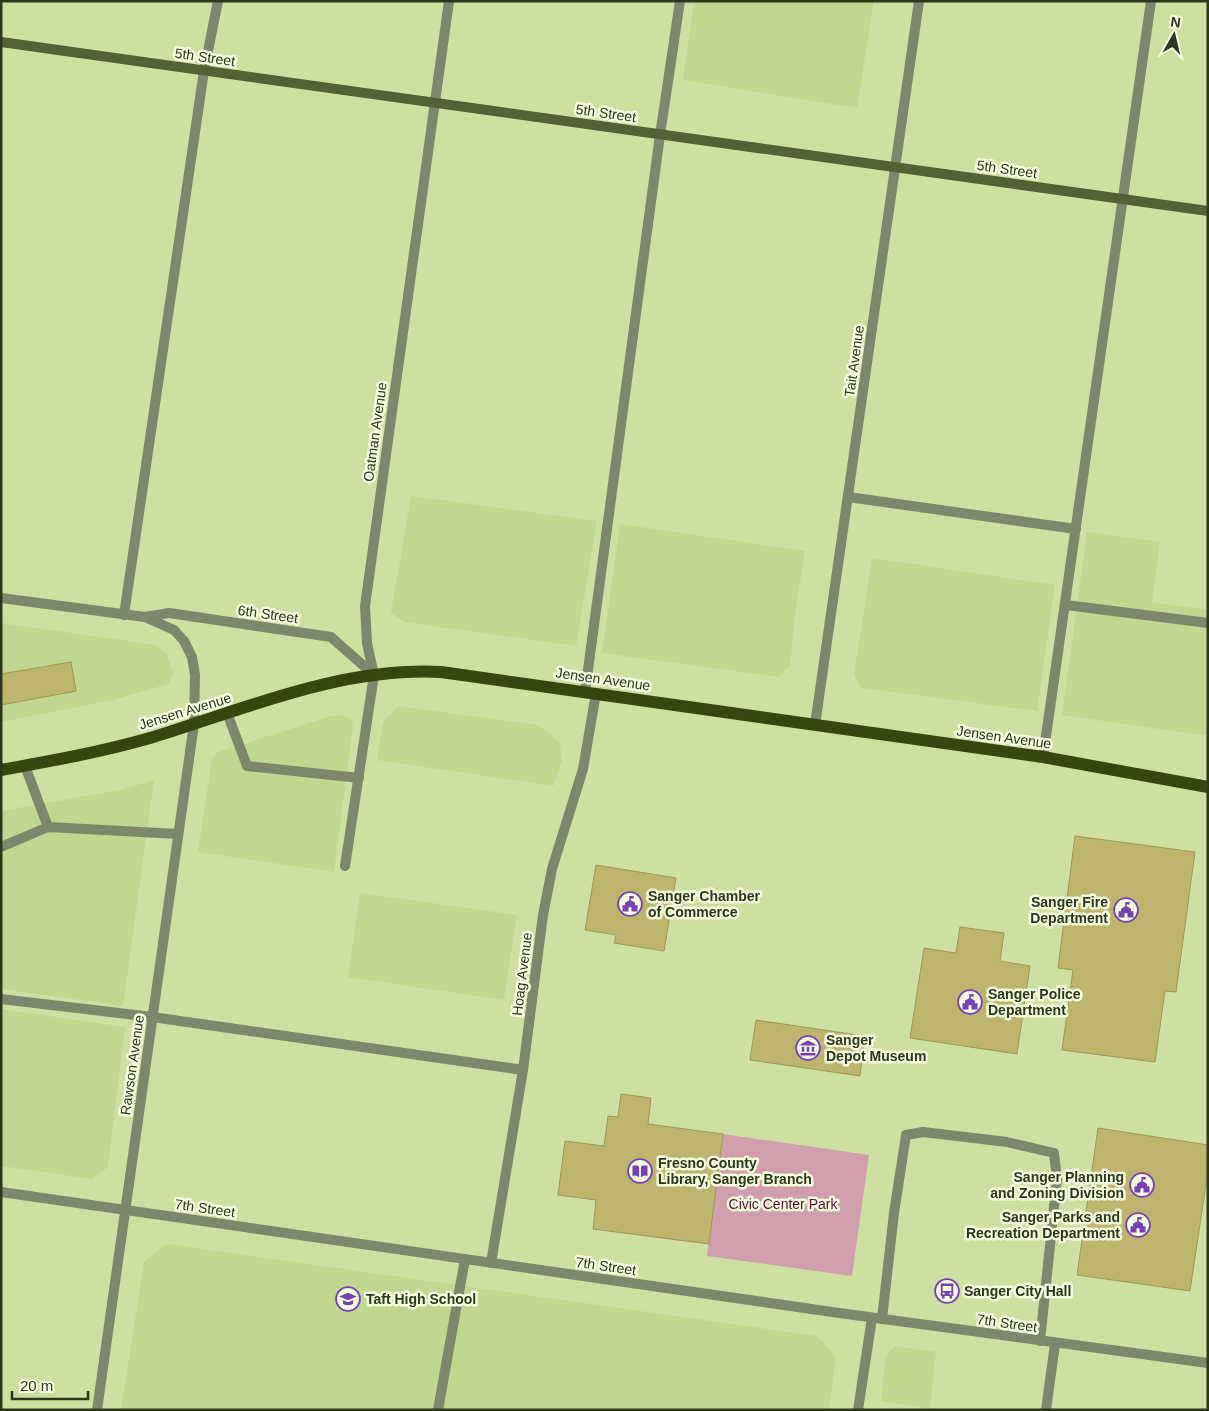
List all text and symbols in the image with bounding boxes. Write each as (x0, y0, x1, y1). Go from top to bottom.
north arrow (1149, 10, 1199, 60)
text: N (1170, 13, 1182, 31)
street label: 5th Street (174, 45, 236, 69)
street label: 5th Street (575, 101, 637, 125)
street label: 5th Street (976, 157, 1038, 181)
street label: Tait Avenue (841, 324, 867, 398)
street label: Oatman Avenue (360, 381, 390, 483)
street label: 6th Street (237, 602, 299, 626)
street label: Jensen Avenue (555, 664, 652, 694)
street label: Jensen Avenue (137, 689, 233, 733)
street label: Jensen Avenue (956, 722, 1053, 752)
place label: Sanger Chamber of Commerce (648, 888, 761, 920)
public building icon: Sanger Chamber of Commerce (617, 891, 643, 917)
place label: Sanger Fire Department (1030, 894, 1108, 926)
public building icon: Sanger Fire Department (1113, 897, 1139, 923)
street label: Hoag Avenue (509, 931, 535, 1017)
place label: Sanger Police Department (988, 986, 1081, 1018)
public building icon: Sanger Police Department (957, 989, 983, 1015)
street label: Rawson Avenue (117, 1014, 147, 1116)
place label: Sanger Depot Museum (826, 1032, 926, 1064)
museum icon: Sanger Depot Museum (795, 1035, 821, 1061)
place label: Fresno County Library, Sanger Branch (658, 1155, 812, 1187)
library icon: Fresno County Library, Sanger Branch (627, 1158, 653, 1184)
place label: Sanger Planning and Zoning Division (990, 1169, 1124, 1201)
public building icon: Sanger Planning and Zoning Division (1129, 1172, 1155, 1198)
street label: 7th Street (174, 1196, 236, 1220)
park label: Civic Center Park (729, 1196, 838, 1212)
place label: Sanger Parks and Recreation Department (966, 1209, 1120, 1241)
public building icon: Sanger Parks and Recreation Department (1125, 1212, 1151, 1238)
street label: 7th Street (575, 1254, 637, 1278)
bus stop icon: Sanger City Hall (934, 1278, 960, 1304)
place label: Sanger City Hall (964, 1283, 1071, 1299)
school or university icon: Taft High School (335, 1286, 361, 1312)
place label: Taft High School (366, 1291, 476, 1307)
street label: 7th Street (976, 1311, 1038, 1335)
scale bar (12, 1368, 89, 1400)
text: 20 m (20, 1377, 53, 1394)

